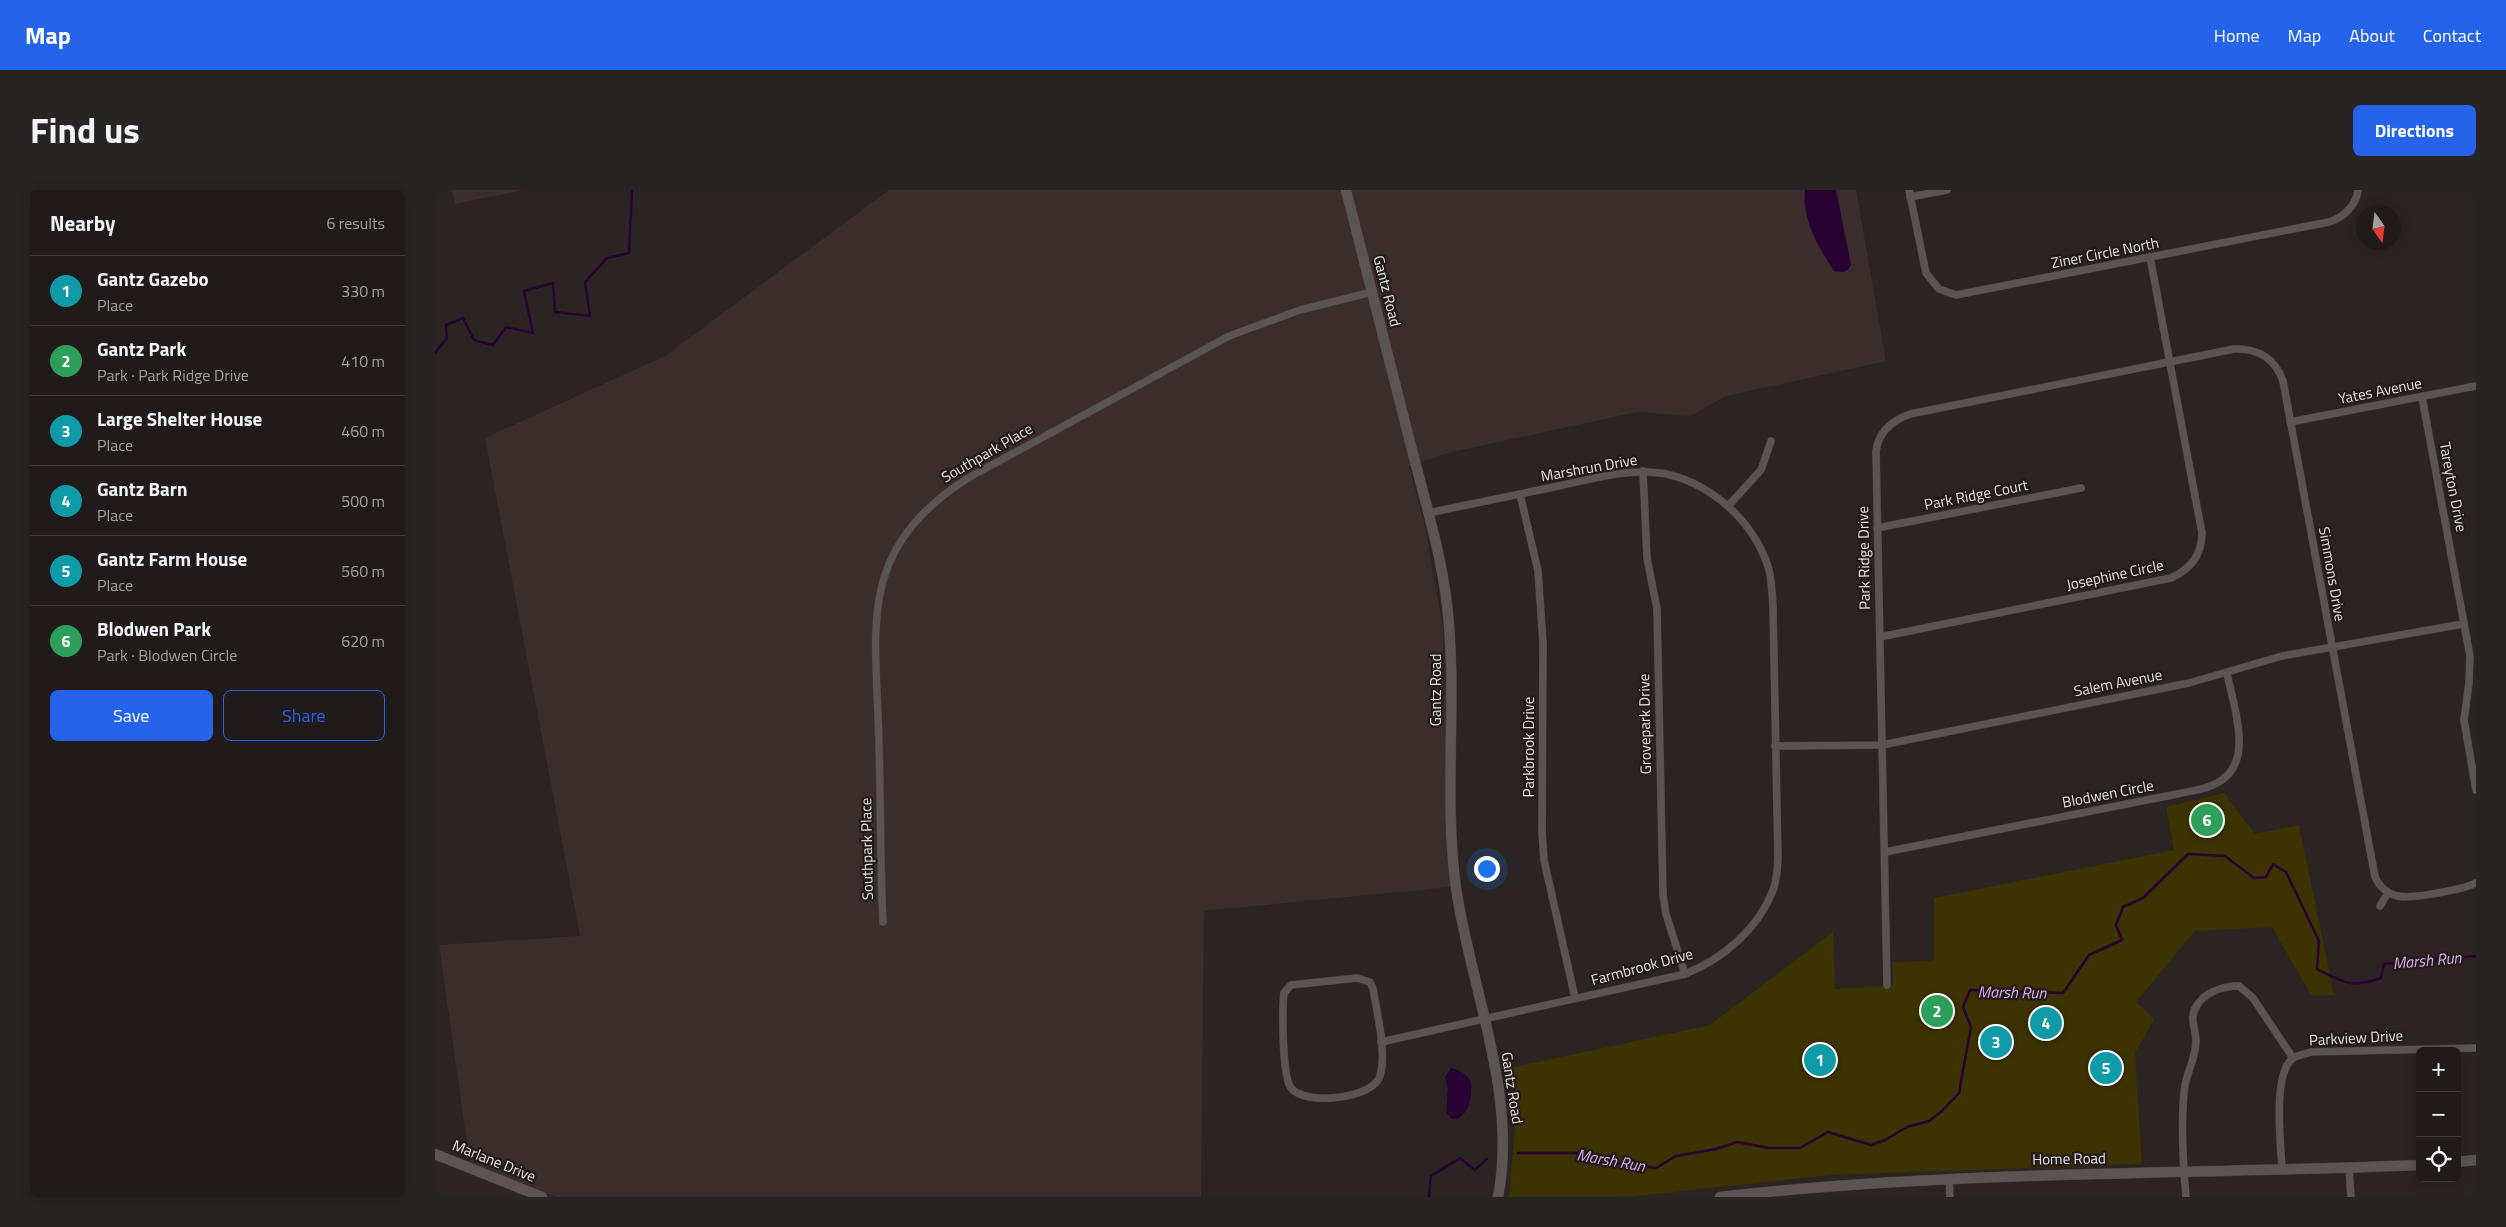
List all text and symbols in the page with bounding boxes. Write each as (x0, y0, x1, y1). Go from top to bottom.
text: Map (25, 17, 71, 53)
text: Home (2214, 22, 2260, 49)
text: Map (2288, 22, 2321, 49)
text: About (2349, 22, 2395, 49)
text: Contact (2423, 22, 2481, 49)
text: Find us (30, 103, 140, 157)
button: Directions (2353, 105, 2476, 156)
north arrow (2356, 205, 2401, 250)
text: Nearby (50, 207, 115, 239)
text: 6 results (326, 211, 385, 235)
street label: Ziner Circle North (2049, 231, 2161, 274)
street label: Gantz Road (1368, 253, 1407, 329)
text: Gantz Gazebo (97, 264, 209, 293)
text: 1 (62, 279, 70, 303)
text: 330 m (341, 279, 385, 303)
text: Place (97, 293, 133, 317)
text: Gantz Park (97, 334, 186, 363)
text: 2 (62, 349, 70, 373)
text: 410 m (341, 349, 385, 373)
text: Park · Park Ridge Drive (97, 363, 249, 387)
street label: Yates Avenue (2336, 371, 2424, 410)
text: Large Shelter House (97, 404, 262, 433)
street label: Southpark Place (937, 417, 1037, 488)
text: 3 (62, 419, 70, 443)
text: 460 m (341, 419, 385, 443)
text: Place (97, 433, 133, 457)
street label: Tareyton Drive (2434, 440, 2473, 534)
street label: Marshrun Drive (1539, 448, 1639, 487)
street label: Park Ridge Court (1922, 473, 2031, 516)
text: Gantz Barn (97, 474, 187, 503)
text: 4 (62, 489, 70, 513)
text: 500 m (341, 489, 385, 513)
text: Place (97, 503, 133, 527)
street label: Park Ridge Drive (1851, 506, 1876, 610)
street label: Simmons Drive (2313, 525, 2352, 623)
text: Gantz Farm House (97, 544, 247, 573)
street label: Josephine Circle (2064, 553, 2166, 596)
text: 5 (62, 559, 70, 583)
text: 560 m (341, 559, 385, 583)
text: Place (97, 573, 133, 597)
text: Blodwen Park (97, 614, 211, 643)
text: 6 (62, 629, 70, 653)
text: 620 m (341, 629, 385, 653)
text: Park · Blodwen Circle (97, 643, 237, 667)
street label: Gantz Road (1424, 654, 1447, 726)
street label: Salem Avenue (2072, 663, 2164, 702)
street label: Grovepark Drive (1632, 674, 1657, 775)
button: Save (50, 690, 213, 741)
button: Share (223, 690, 385, 741)
street label: Parkbrook Drive (1517, 697, 1540, 797)
street label: Blodwen Circle (2060, 773, 2156, 814)
street label: Southpark Place (854, 798, 879, 900)
pin: 6 (2191, 801, 2223, 839)
your location (1474, 856, 1500, 882)
street label: Farmbrook Drive (1588, 942, 1695, 991)
water label: Marsh Run (2392, 945, 2463, 975)
water label: Marsh Run (1977, 979, 2048, 1005)
pin: 2 (1921, 992, 1953, 1030)
pin: 4 (2030, 1004, 2062, 1042)
pin: 3 (1980, 1023, 2012, 1061)
street label: Parkview Drive (2308, 1024, 2404, 1051)
pin: 1 (1804, 1041, 1836, 1079)
map controls (2416, 1047, 2461, 1182)
button: + (2416, 1047, 2461, 1092)
pin: 5 (2090, 1049, 2122, 1087)
street label: Gantz Road (1495, 1050, 1530, 1126)
button: − (2416, 1092, 2461, 1137)
street label: Marlane Drive (449, 1133, 539, 1188)
button: locate (2416, 1137, 2461, 1182)
water label: Marsh Run (1575, 1142, 1648, 1178)
street label: Home Road (2032, 1146, 2106, 1171)

